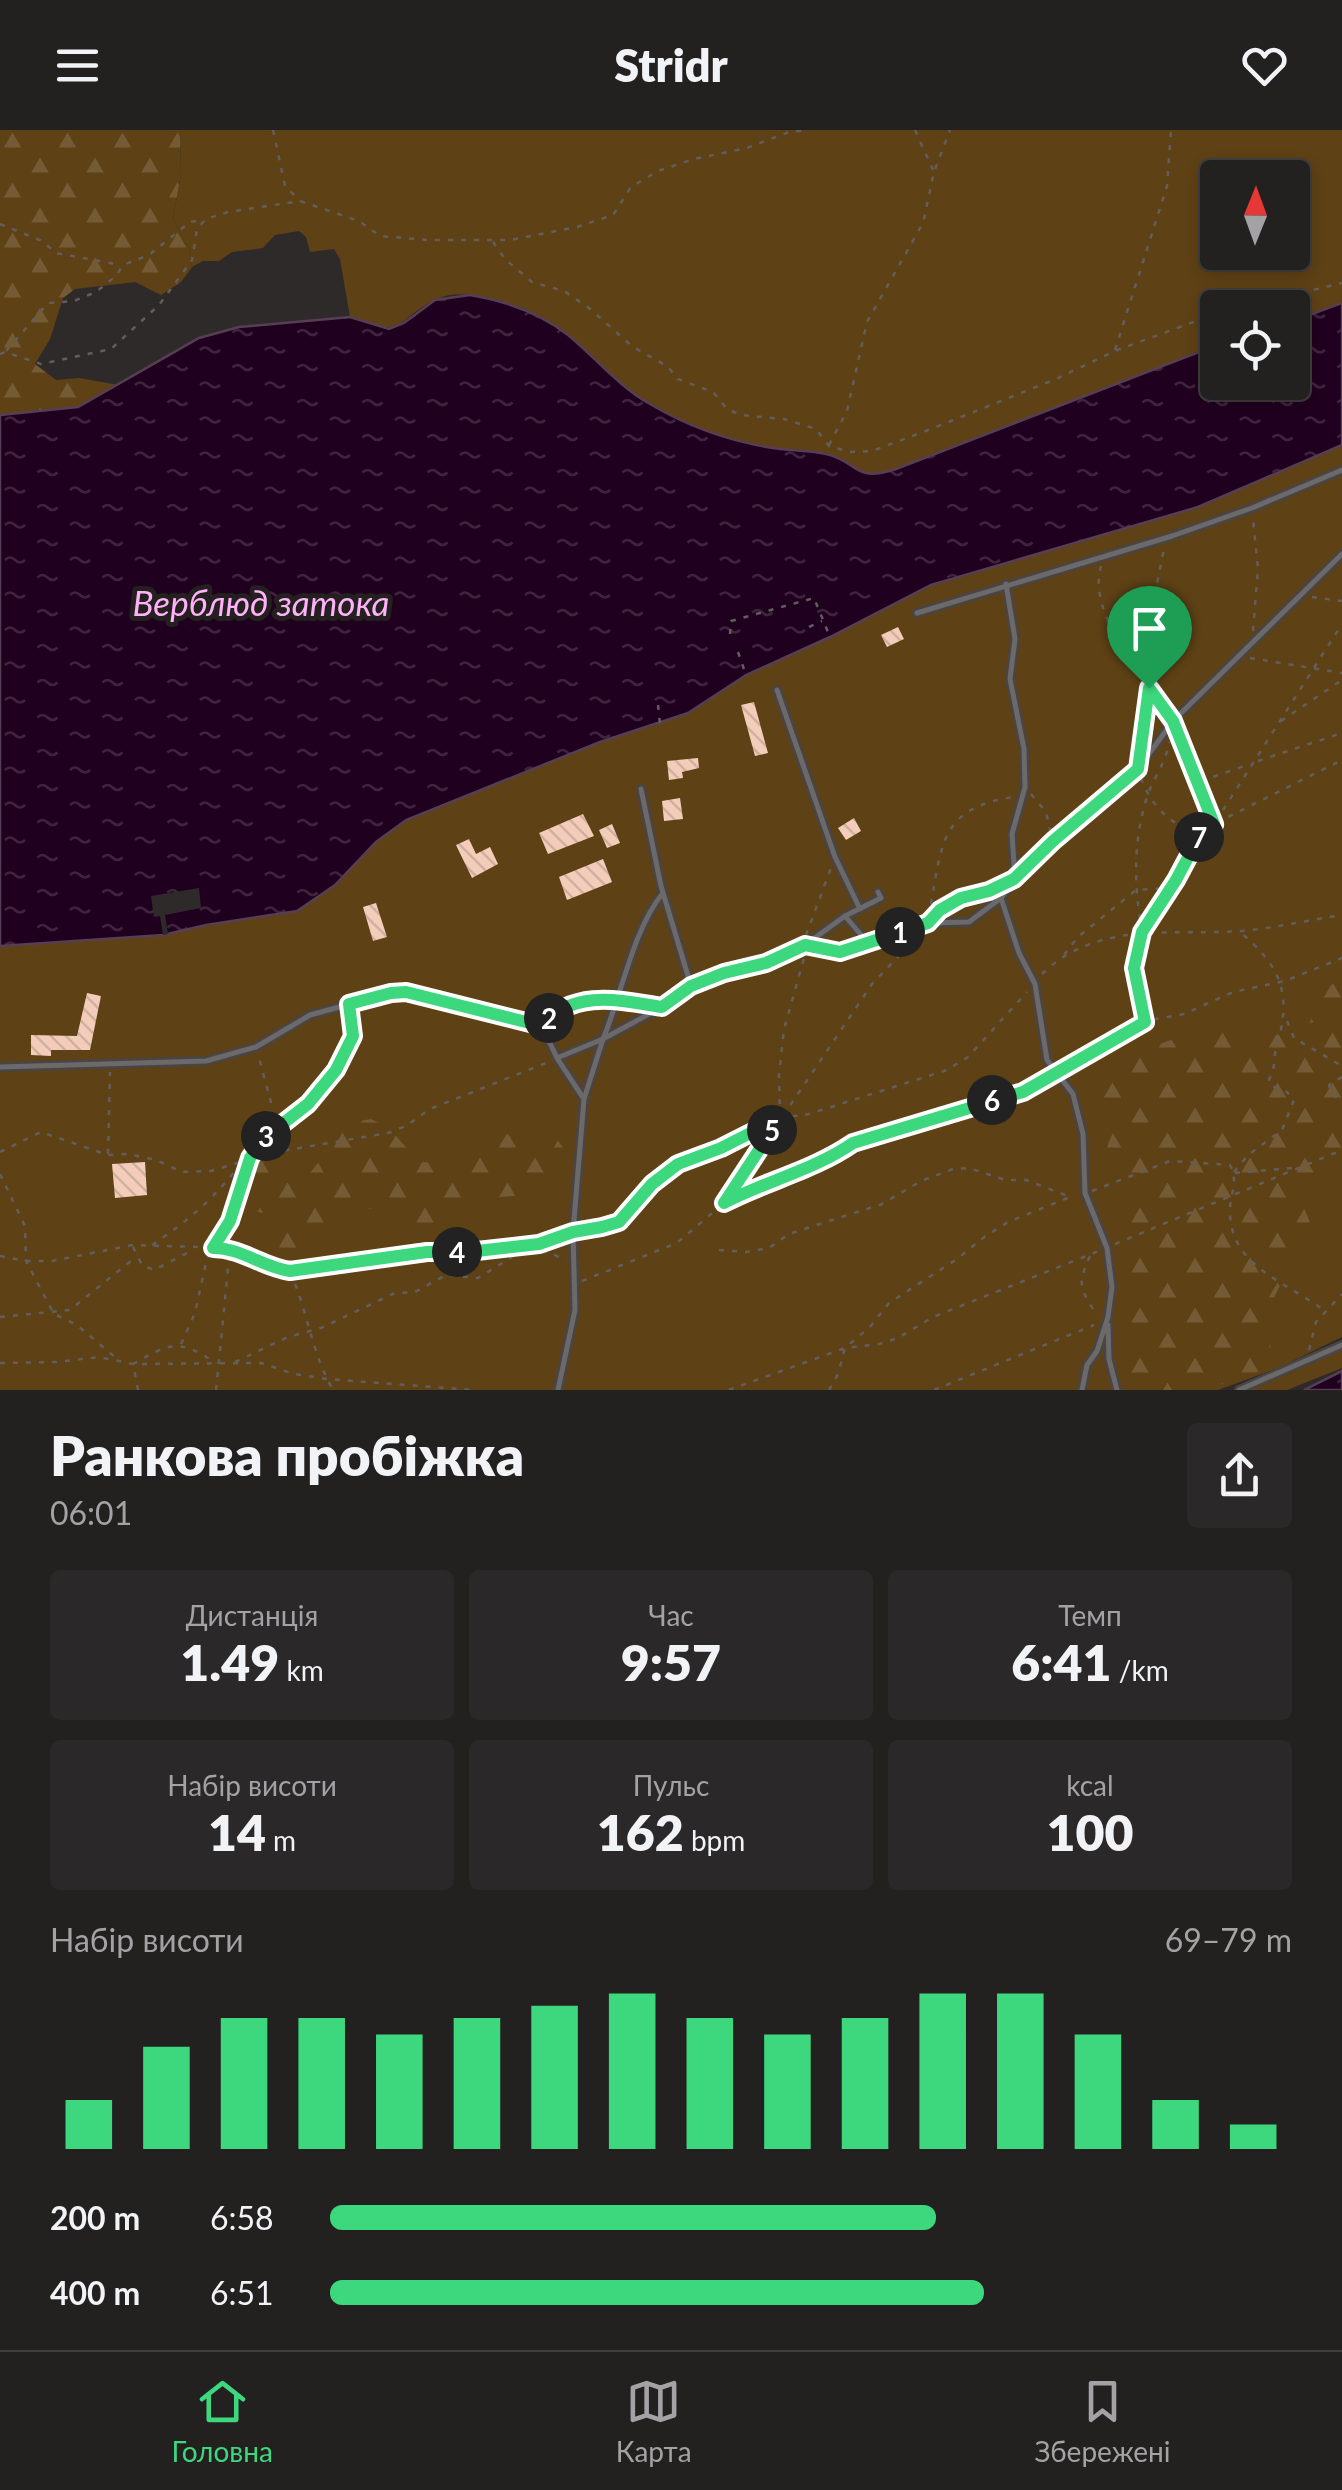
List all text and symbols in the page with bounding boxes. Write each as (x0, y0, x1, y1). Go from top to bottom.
icon: menu (50, 38, 105, 93)
text: Stridr (614, 38, 728, 92)
icon: heart (1237, 38, 1292, 93)
north arrow (1200, 160, 1310, 270)
map controls (1200, 160, 1310, 400)
button: locate (1200, 290, 1310, 400)
water label: Верблюд затока (132, 581, 390, 623)
pin (1107, 586, 1192, 689)
icon: arrive (1122, 601, 1177, 656)
pin: 7 (1174, 812, 1224, 862)
text: 7 (1191, 820, 1207, 854)
pin: 1 (875, 907, 925, 957)
text: 1 (892, 915, 908, 949)
pin: 2 (524, 993, 574, 1043)
text: 2 (541, 1001, 557, 1035)
pin: 6 (967, 1075, 1017, 1125)
text: 6 (984, 1083, 1000, 1117)
pin: 5 (747, 1105, 797, 1155)
pin: 3 (241, 1111, 291, 1161)
text: 5 (764, 1113, 780, 1147)
text: 3 (258, 1119, 274, 1153)
pin: 4 (432, 1227, 482, 1277)
text: 4 (449, 1235, 465, 1269)
text: Ранкова пробіжка (50, 1422, 524, 1488)
button: share (1187, 1423, 1292, 1528)
text: 06:01 (50, 1493, 132, 1532)
text: Дистанція (186, 1598, 318, 1632)
text: Час (648, 1598, 694, 1632)
text: Темп (1058, 1598, 1122, 1632)
text: 1.49 (180, 1632, 279, 1692)
text: 9:57 (621, 1632, 721, 1692)
text: 6:41 (1011, 1632, 1112, 1692)
text: km (279, 1653, 324, 1687)
text: /km (1112, 1653, 1169, 1687)
text: Набір висоти (167, 1768, 337, 1802)
text: Пульс (633, 1768, 709, 1802)
text: kcal (1066, 1768, 1114, 1802)
text: 14 (208, 1802, 266, 1862)
text: 162 (597, 1802, 684, 1862)
text: 100 (1046, 1802, 1134, 1862)
text: m (266, 1823, 296, 1857)
text: bpm (684, 1823, 745, 1857)
text: Набір висоти (50, 1920, 244, 1959)
text: 69–79 m (1165, 1920, 1292, 1959)
text: 200 m (50, 2198, 140, 2237)
text: 6:58 (210, 2198, 274, 2237)
text: 400 m (50, 2273, 140, 2312)
text: 6:51 (210, 2273, 274, 2312)
tab: Головна (171, 2374, 273, 2468)
tab: Карта (616, 2374, 692, 2468)
tab: Збережені (1034, 2374, 1171, 2468)

